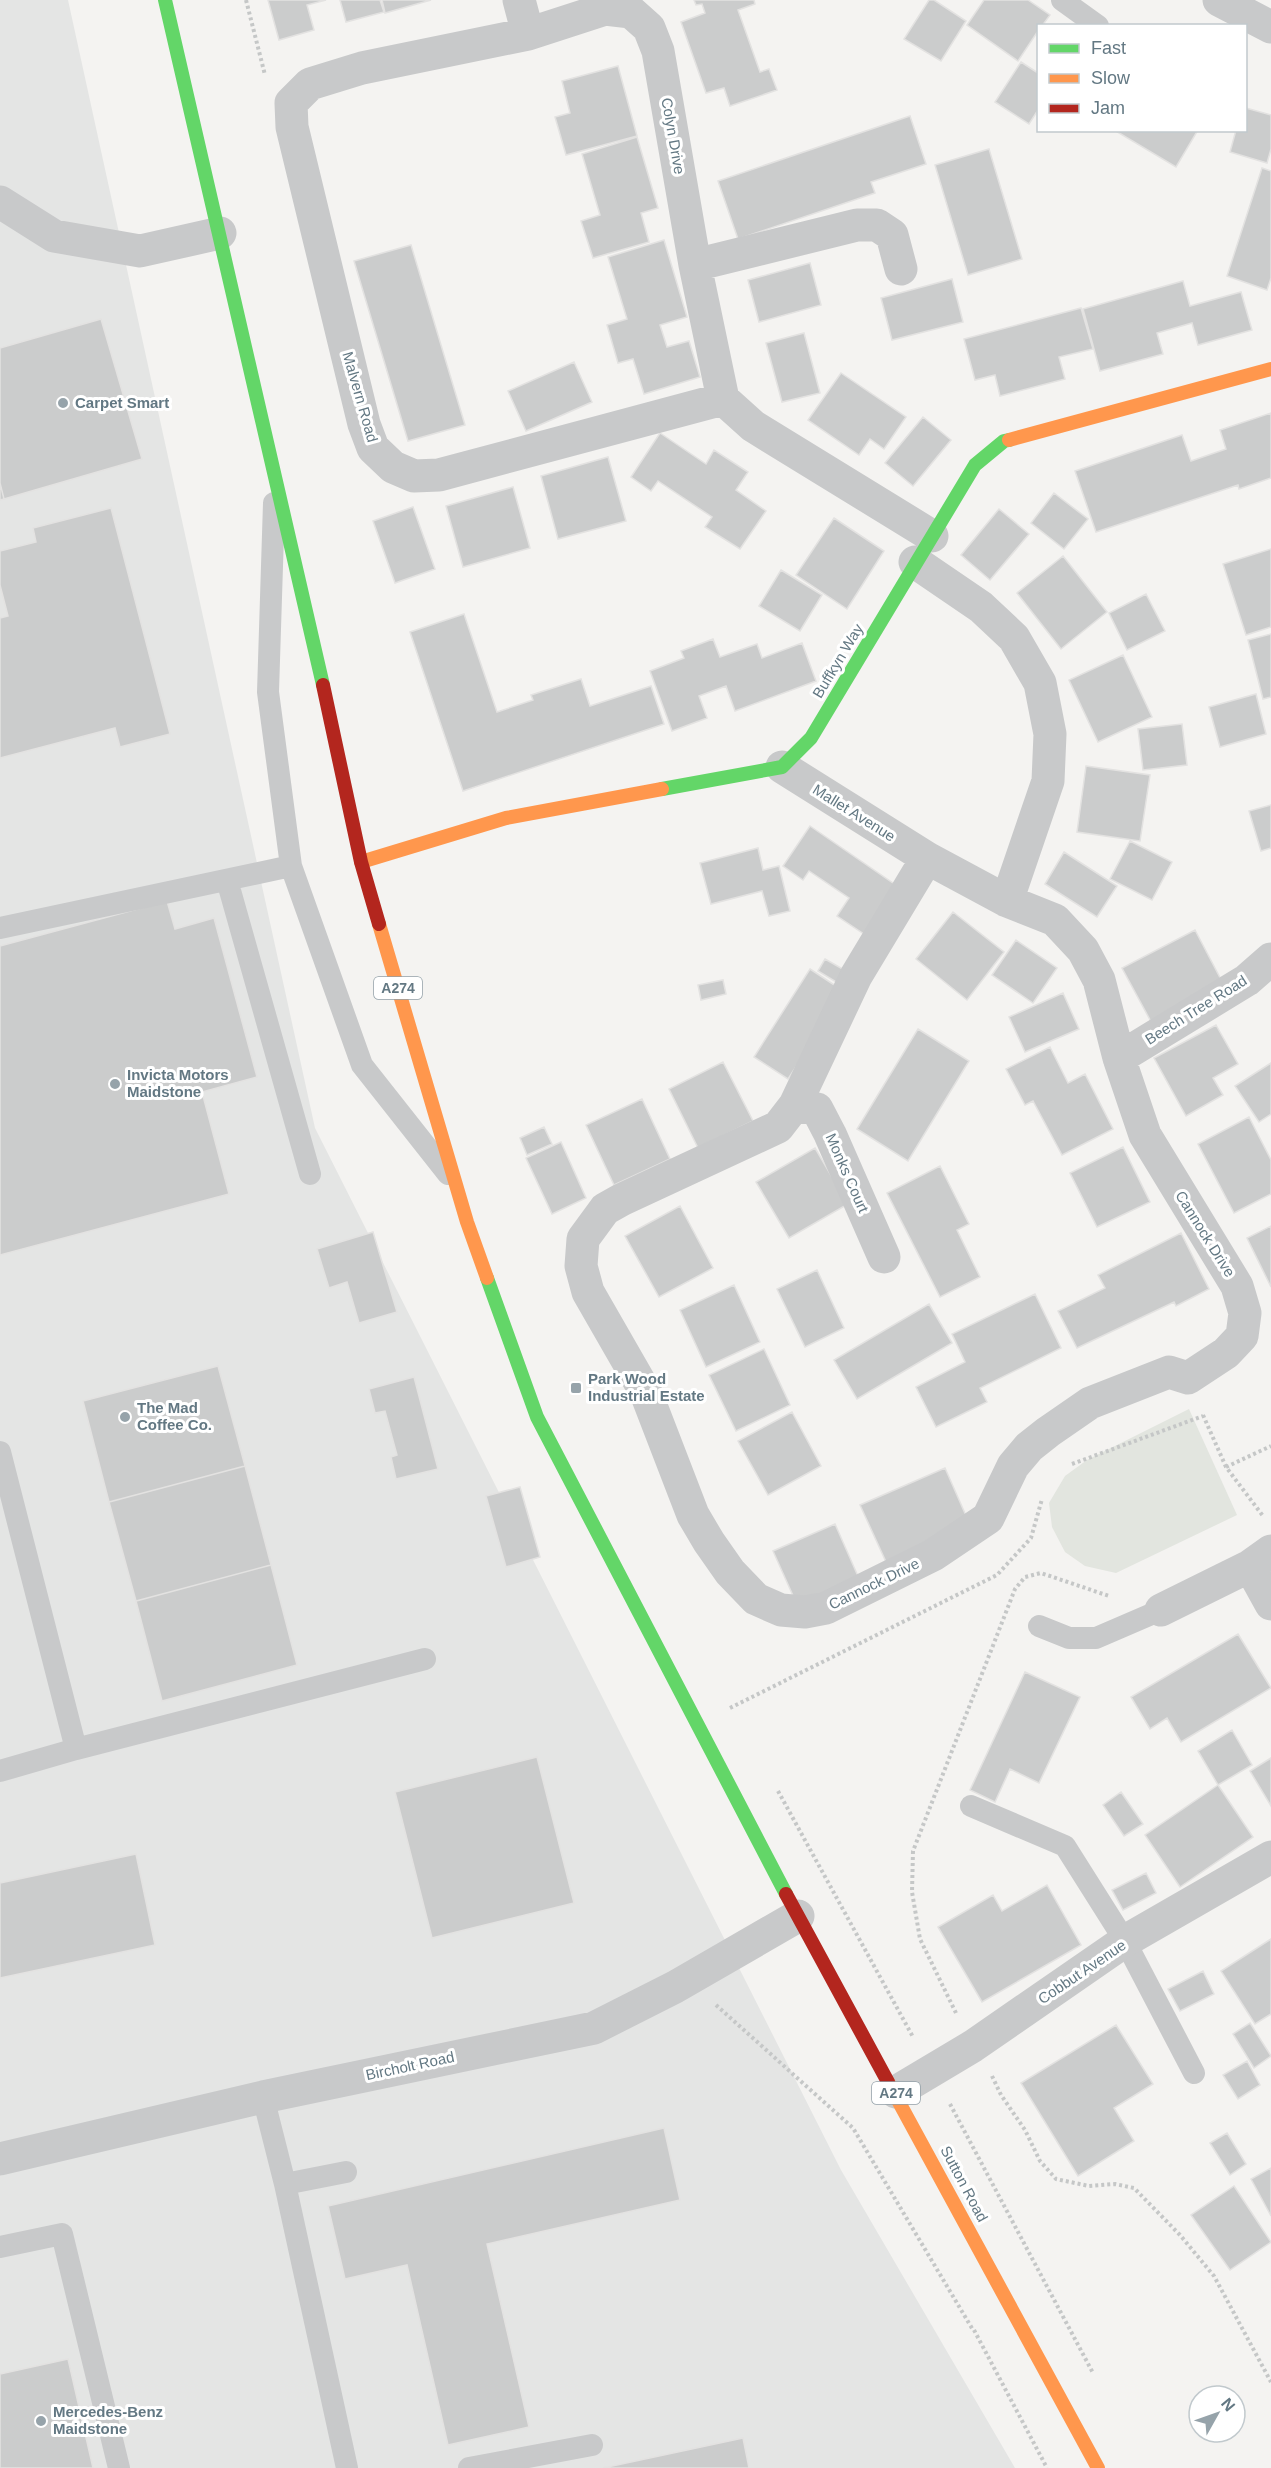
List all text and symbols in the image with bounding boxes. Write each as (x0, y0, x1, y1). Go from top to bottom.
legend (1037, 24, 1247, 132)
text: Fast (1091, 38, 1126, 58)
text: Slow (1091, 68, 1131, 88)
street label: Colyn Drive (658, 96, 689, 176)
text: Jam (1091, 98, 1125, 118)
street label: Malvern Road (339, 350, 382, 444)
place label: Carpet Smart (75, 394, 169, 411)
marker: Carpet Smart (56, 396, 70, 410)
street label: Buffkyn Way (809, 620, 867, 701)
street label: Mallet Avenue (810, 780, 899, 845)
street label: Beech Tree Road (1142, 971, 1250, 1048)
road number: A274 (374, 977, 422, 999)
place label: Invicta Motors Maidstone (127, 1066, 229, 1100)
marker: Invicta Motors Maidstone (108, 1077, 122, 1091)
street label: Monks Court (822, 1130, 873, 1216)
street label: Cannock Drive (1172, 1188, 1239, 1280)
place label: Park Wood Industrial Estate (588, 1370, 705, 1404)
marker: Park Wood Industrial Estate (569, 1381, 583, 1395)
place label: The Mad Coffee Co. (137, 1399, 212, 1433)
marker: The Mad Coffee Co. (118, 1410, 132, 1424)
street label: Cannock Drive (826, 1554, 922, 1613)
street label: Cobbut Avenue (1035, 1936, 1129, 2007)
street label: Bircholt Road (364, 2048, 456, 2083)
road number: A274 (872, 2082, 920, 2104)
street label: Sutton Road (937, 2143, 992, 2225)
north arrow (1187, 2384, 1247, 2444)
text: N (1218, 2395, 1238, 2415)
place label: Mercedes-Benz Maidstone (53, 2403, 163, 2437)
marker: Mercedes-Benz Maidstone (34, 2414, 48, 2428)

